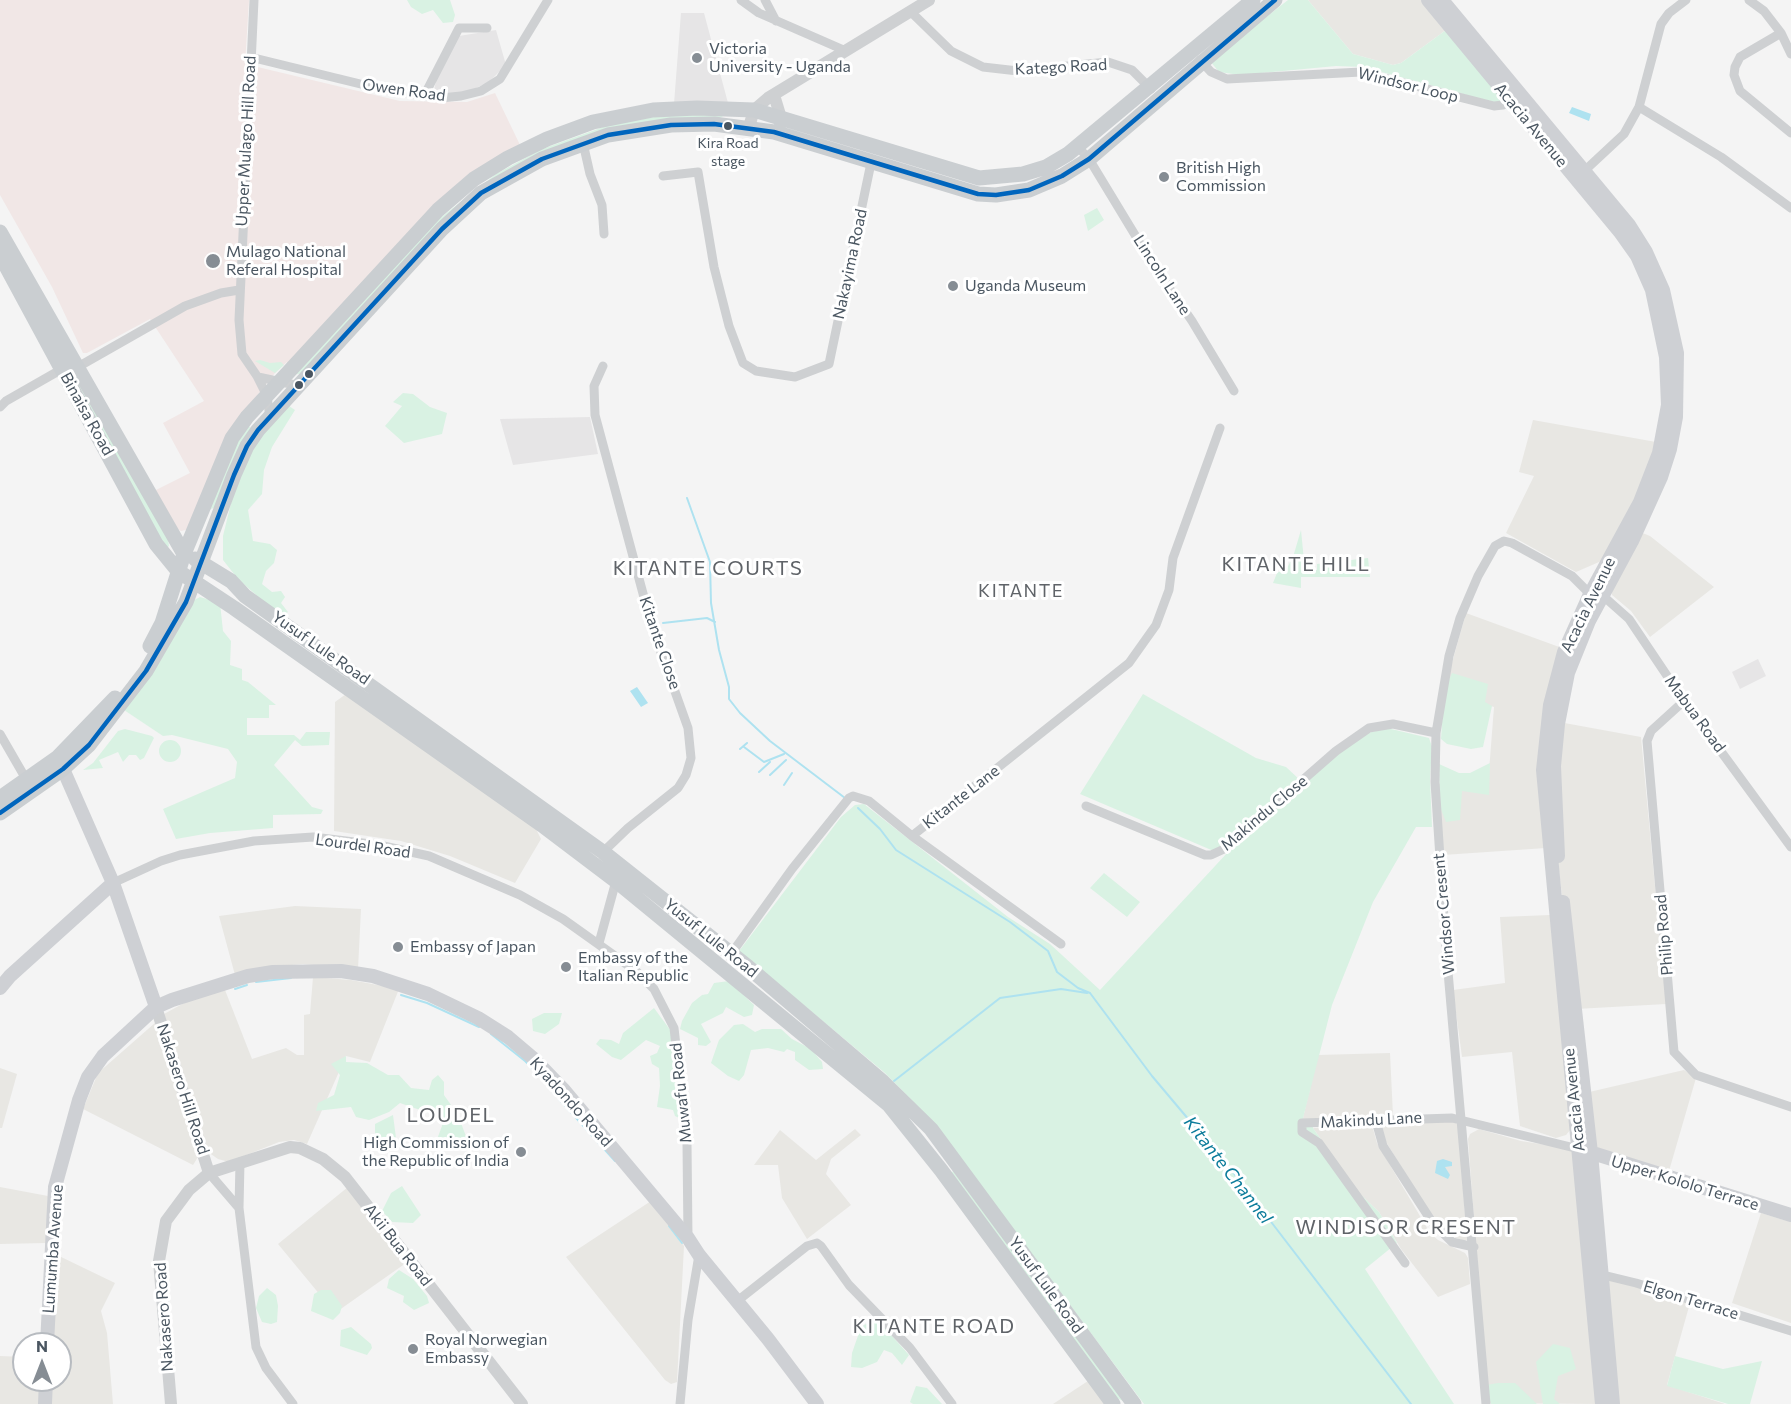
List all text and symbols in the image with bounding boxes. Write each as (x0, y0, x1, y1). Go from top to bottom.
place label: Victoria University - Uganda (709, 39, 851, 77)
marker: Victoria University - Uganda (690, 51, 704, 65)
street label: Upper Mulago Hill Road (232, 55, 260, 227)
street label: Katego Road (1014, 55, 1108, 79)
street label: Windsor Loop (1356, 63, 1460, 107)
street label: Owen Road (361, 75, 447, 105)
street label: Acacia Avenue (1490, 79, 1572, 171)
marker: Kira Road stage (722, 120, 734, 132)
place label: Kira Road stage (697, 135, 759, 168)
place label: British High Commission (1176, 158, 1266, 196)
marker: British High Commission (1157, 170, 1171, 184)
street label: Nakayima Road (829, 207, 871, 321)
street label: Lincoln Lane (1129, 231, 1195, 319)
place label: Mulago National Referal Hospital (226, 242, 346, 280)
marker: Mulago National Referal Hospital (204, 252, 222, 270)
place label: Uganda Museum (965, 276, 1086, 296)
marker: Uganda Museum (946, 279, 960, 293)
unlabelled marker (303, 368, 315, 380)
street label: Binaisa Road (56, 369, 118, 459)
unlabelled marker (293, 379, 305, 391)
district label: KITANTE HILL (1222, 552, 1370, 576)
street label: Acacia Avenue (1557, 554, 1619, 656)
district label: KITANTE COURTS (613, 556, 803, 580)
district label: KITANTE (978, 580, 1064, 602)
street label: Kitante Close (635, 594, 685, 692)
street label: Yusuf Lule Road (268, 607, 374, 689)
street label: Mabua Road (1661, 672, 1729, 756)
street label: Kitante Lane (919, 761, 1003, 833)
street label: Makindu Close (1217, 771, 1311, 855)
street label: Lourdel Road (314, 830, 412, 862)
street label: Windsor Cresent (1429, 852, 1459, 976)
street label: Yusuf Lule Road (660, 894, 762, 982)
street label: Philip Road (1651, 894, 1677, 976)
place label: Embassy of Japan (410, 937, 536, 957)
marker: Embassy of Japan (391, 940, 405, 954)
place label: Embassy of the Italian Republic (578, 948, 689, 986)
marker: Embassy of the Italian Republic (559, 960, 573, 974)
street label: Nakasero Hill Road (153, 1021, 213, 1157)
street label: Muwafu Road (666, 1042, 696, 1144)
street label: Acacia Avenue (1559, 1047, 1589, 1153)
street label: Kyadondo Road (526, 1053, 616, 1151)
district label: LOUDEL (406, 1103, 496, 1127)
street label: Makindu Lane (1320, 1108, 1422, 1132)
water label: Kitante Channel (1179, 1112, 1277, 1228)
place label: High Commission of the Republic of India (362, 1133, 509, 1171)
marker: High Commission of the Republic of India (514, 1145, 528, 1159)
street label: Upper Kololo Terrace (1609, 1151, 1761, 1215)
street label: Lumumba Avenue (39, 1184, 67, 1314)
street label: Akii Bua Road (360, 1200, 436, 1290)
district label: WINDISOR CRESENT (1295, 1215, 1517, 1239)
street label: Yusuf Lule Road (1004, 1233, 1088, 1337)
street label: Nakasero Road (151, 1262, 177, 1372)
street label: Elgon Terrace (1641, 1276, 1741, 1324)
district label: KITANTE ROAD (853, 1314, 1015, 1338)
place label: Royal Norwegian Embassy (425, 1330, 547, 1368)
north arrow (12, 1332, 72, 1392)
text: N (36, 1336, 48, 1355)
marker: Royal Norwegian Embassy (406, 1342, 420, 1356)

